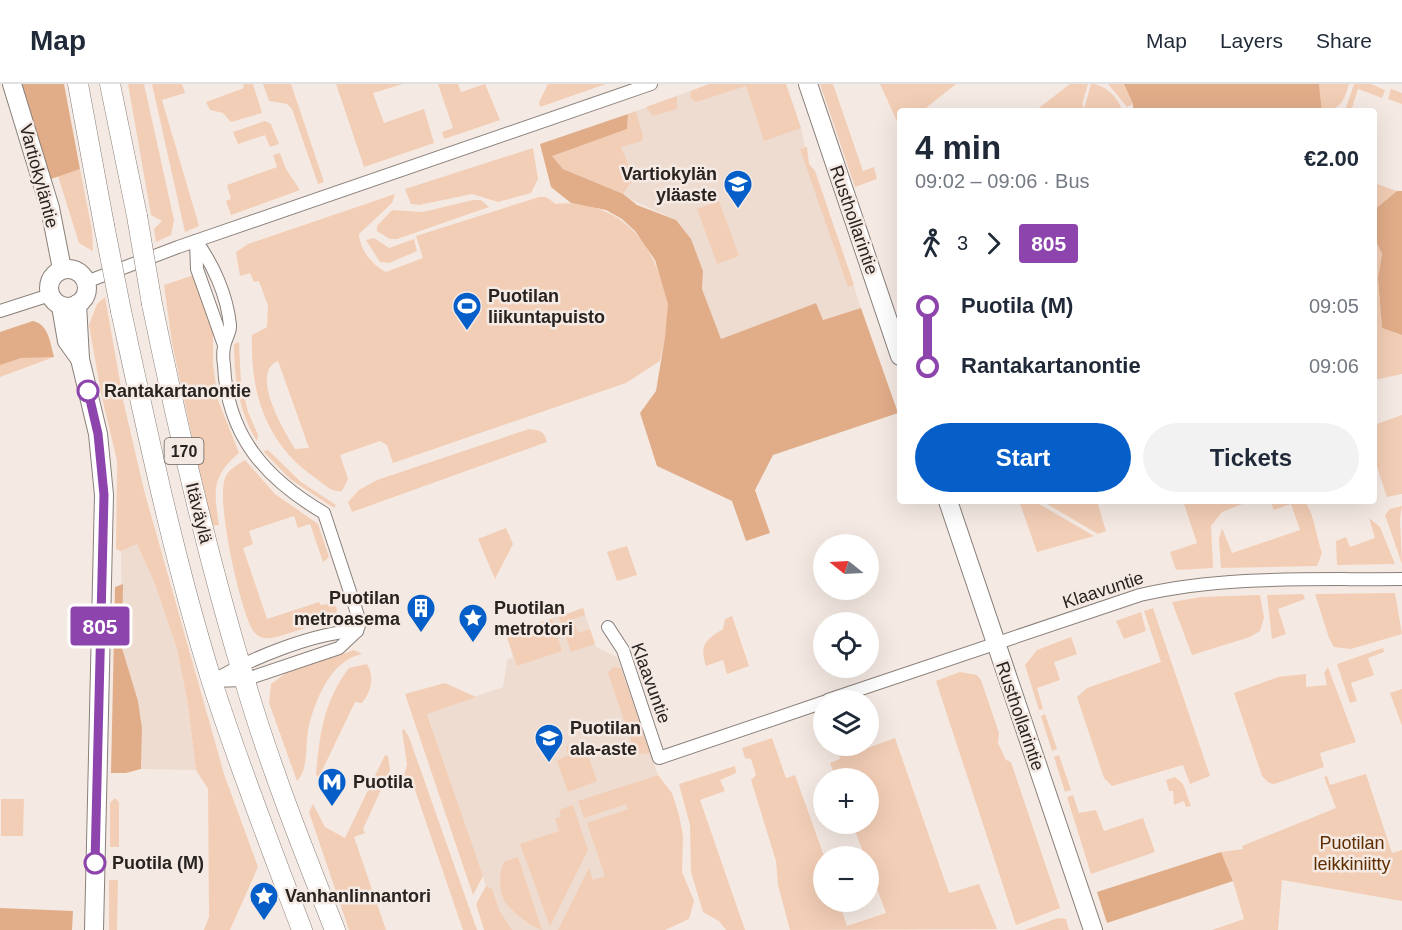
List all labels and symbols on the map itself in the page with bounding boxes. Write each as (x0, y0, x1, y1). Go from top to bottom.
street label: Vartiokyläntie (16, 122, 62, 230)
street label: Rusthollarintie (826, 163, 882, 277)
place label: Vartiokylän yläaste (621, 164, 717, 205)
school or university icon: Vartiokylän yläaste (722, 168, 754, 210)
place label: Puotilan liikuntapuisto (488, 286, 605, 327)
sports icon: Puotilan liikuntapuisto (451, 290, 483, 332)
marker: Rantakartanontie (77, 380, 99, 402)
place label: Rantakartanontie (104, 381, 251, 401)
road number: 170 (164, 438, 204, 464)
street label: Itäväylä (182, 480, 216, 546)
north arrow (813, 534, 879, 600)
street label: Klaavuntie (1060, 568, 1146, 612)
place label: Puotilan metroasema (294, 588, 401, 629)
building icon: Puotilan metroasema (405, 592, 437, 634)
place label: Puotilan metrotori (494, 598, 573, 639)
place icon: Puotilan metrotori (457, 602, 489, 644)
line badge: 805 (66, 606, 134, 646)
street label: Klaavuntie (627, 640, 675, 726)
street label: Rusthollarintie (992, 659, 1048, 773)
place label: Puotilan ala-aste (570, 718, 641, 759)
school or university icon: Puotilan ala-aste (533, 722, 565, 764)
metro station icon: Puotila (316, 766, 348, 808)
place label: Puotila (353, 772, 414, 792)
park label: Puotilan leikkiniitty (1313, 833, 1391, 874)
marker: Puotila (M) (84, 852, 106, 874)
place label: Puotila (M) (112, 853, 204, 873)
place icon: Vanhanlinnantori (248, 880, 280, 922)
place label: Vanhanlinnantori (285, 886, 431, 906)

